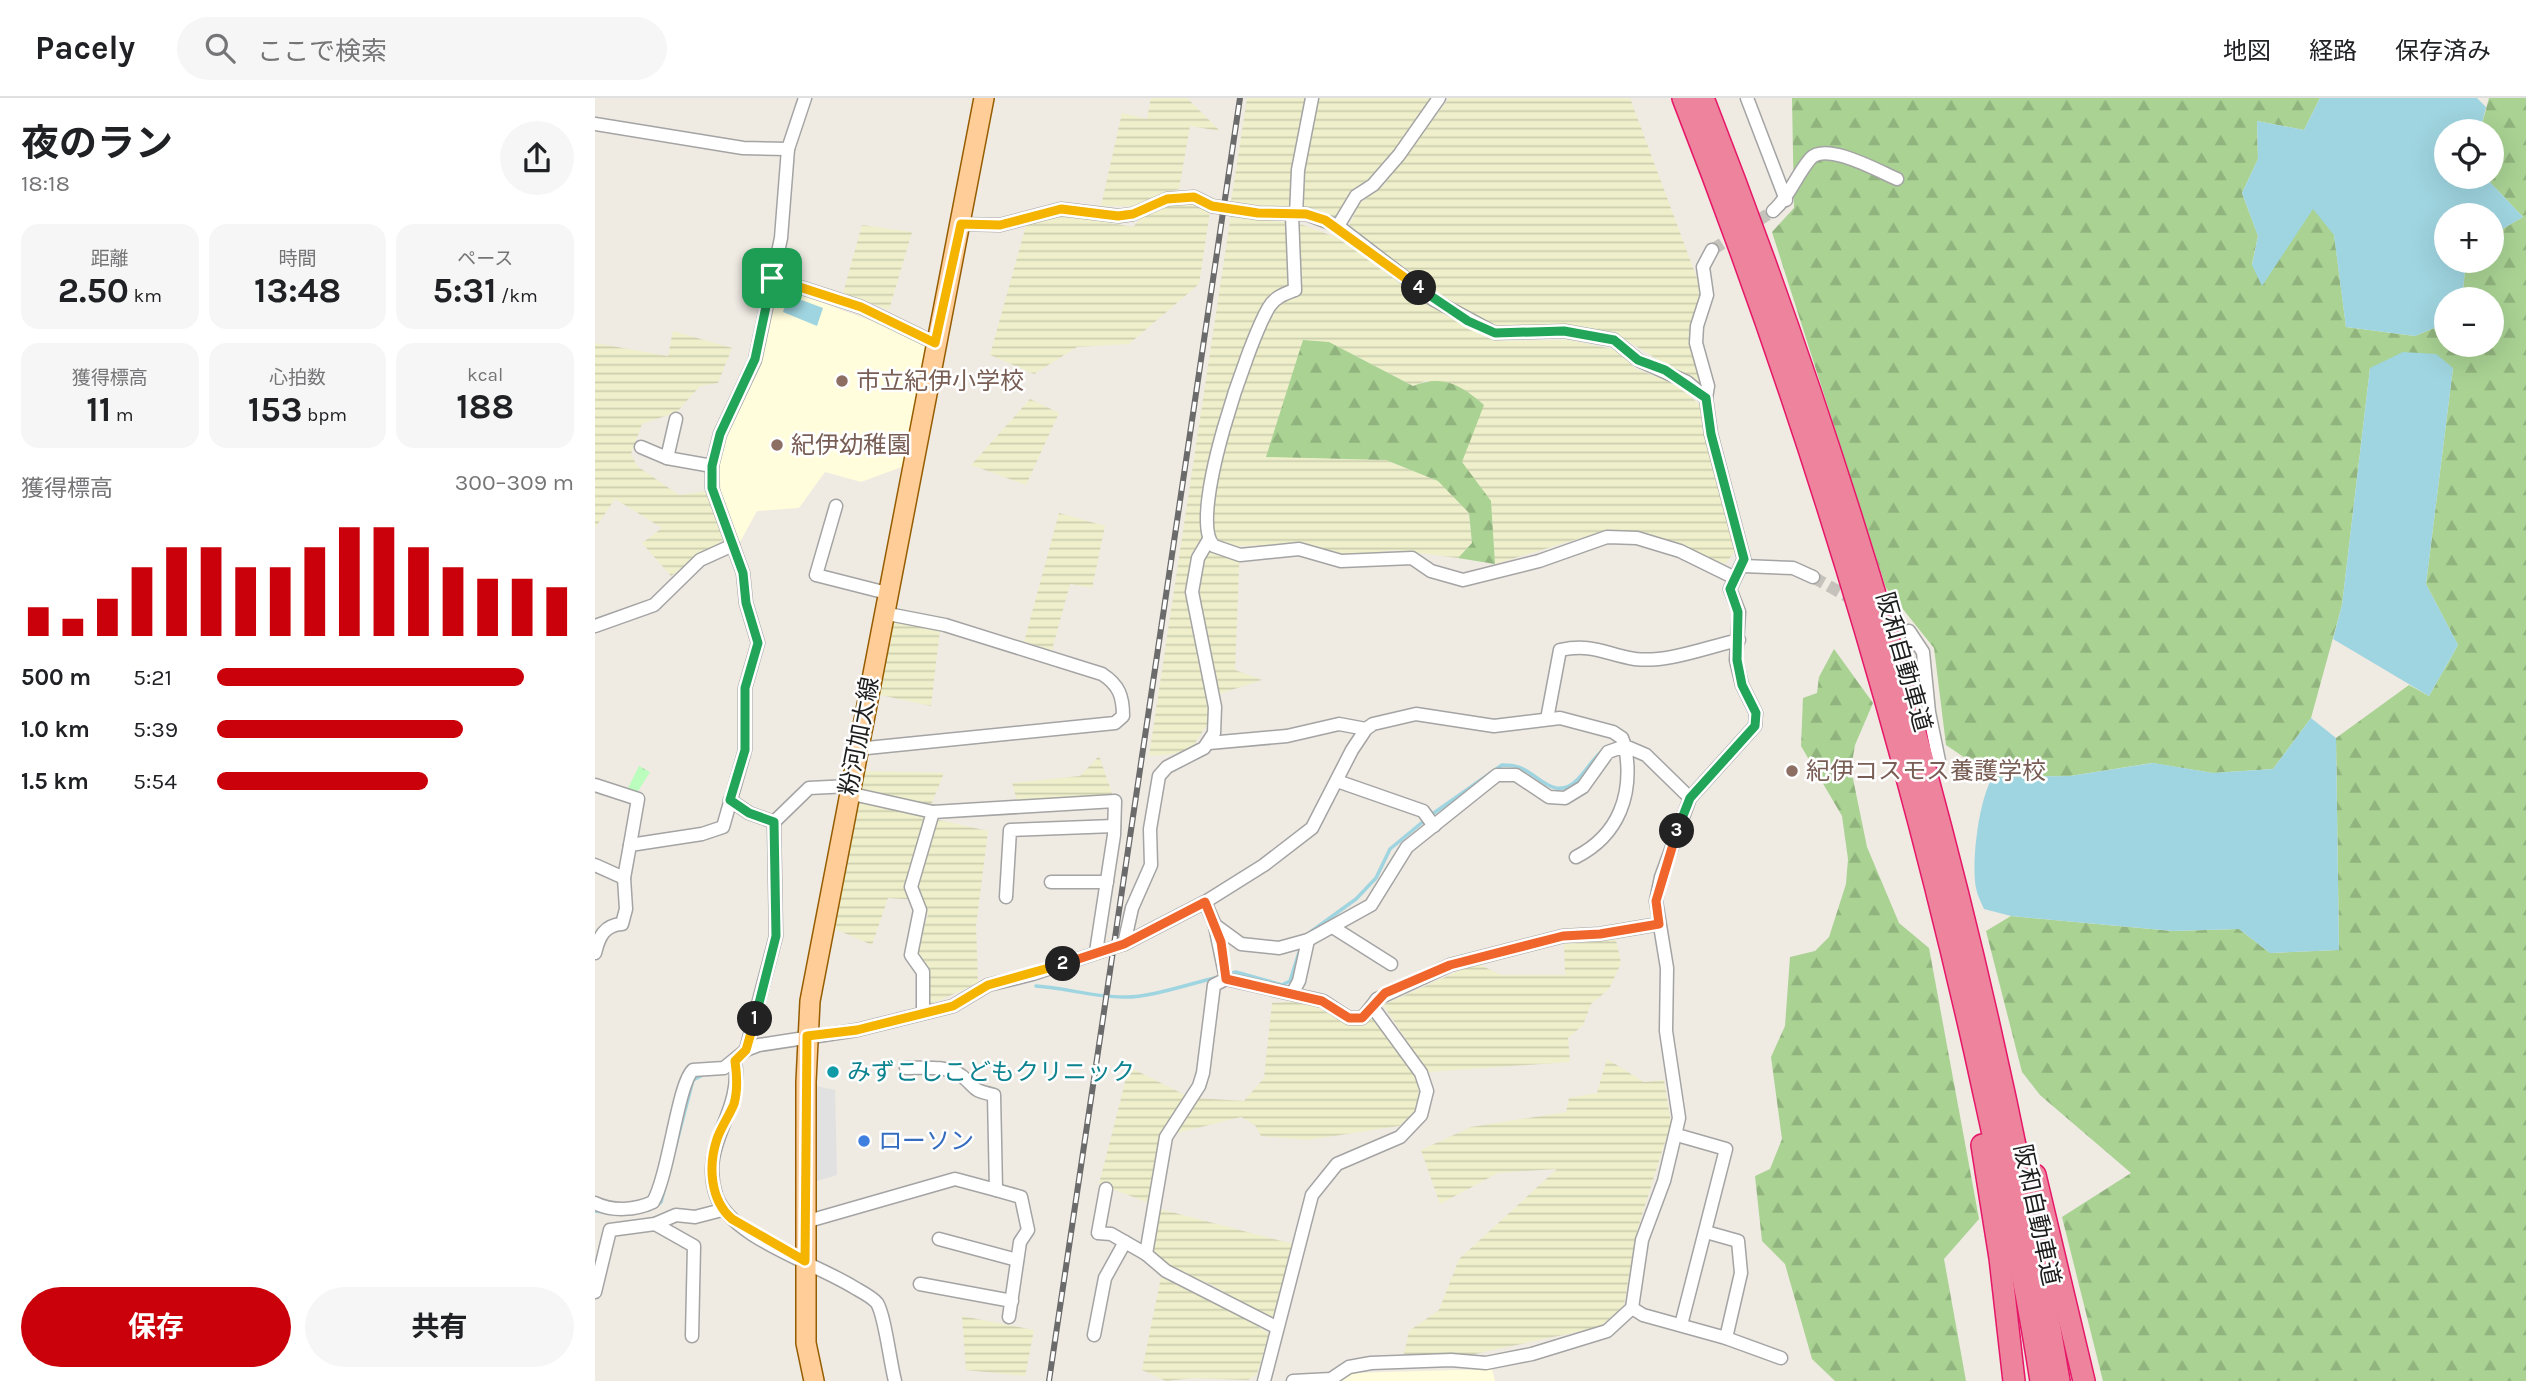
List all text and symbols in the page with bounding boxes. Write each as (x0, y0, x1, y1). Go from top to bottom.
search box (177, 17, 667, 80)
text: Pacely (35, 29, 135, 67)
icon: search (201, 29, 239, 67)
text: ここで検索 (257, 36, 387, 67)
text: 地図 (2223, 37, 2271, 65)
text: 経路 (2309, 37, 2357, 65)
text: 保存済み (2395, 37, 2491, 65)
map controls (2434, 119, 2504, 357)
button: locate (2434, 119, 2504, 189)
text: 夜のラン (21, 121, 173, 166)
button: share (500, 121, 574, 195)
text: 18:18 (21, 170, 70, 197)
button: + (2434, 203, 2504, 273)
text: 距離 (91, 248, 129, 270)
text: 時間 (278, 248, 317, 270)
text: ペース (457, 248, 513, 270)
pin (742, 248, 802, 308)
icon: arrive (753, 259, 791, 297)
text: 2.50 (58, 270, 129, 311)
text: 13:48 (254, 270, 341, 311)
text: 5:31 (433, 270, 497, 311)
pin: 4 (1401, 270, 1437, 306)
text: 4 (1413, 276, 1424, 298)
text: km (129, 285, 162, 307)
text: /km (497, 285, 538, 307)
button: − (2434, 287, 2504, 357)
text: kcal (467, 364, 503, 386)
text: 獲得標高 (72, 367, 148, 389)
text: 心拍数 (269, 367, 326, 389)
place label: 市立紀伊小学校 (856, 367, 1024, 395)
marker: 市立紀伊小学校 (834, 373, 850, 389)
text: 188 (456, 386, 514, 427)
text: 11 (86, 389, 111, 430)
text: 153 (248, 389, 302, 430)
text: m (111, 404, 133, 426)
text: bpm (302, 404, 347, 426)
place label: 紀伊幼稚園 (791, 431, 911, 459)
marker: 紀伊幼稚園 (769, 437, 785, 453)
text: 300–309 m (455, 469, 574, 496)
text: 獲得標高 (21, 475, 113, 502)
street label: 阪和自動車道 (1871, 589, 1937, 735)
text: 500 m (21, 664, 91, 691)
text: 5:21 (133, 664, 172, 691)
street label: 粉河加太線 (834, 674, 884, 798)
text: 1.0 km (21, 716, 90, 743)
text: 5:39 (133, 716, 178, 743)
place label: 紀伊コスモス養護学校 (1806, 757, 2046, 785)
marker: 紀伊コスモス養護学校 (1784, 763, 1800, 779)
text: 1.5 km (21, 768, 89, 795)
text: 5:54 (133, 768, 177, 795)
pin: 3 (1659, 814, 1695, 848)
text: 3 (1671, 819, 1682, 841)
pin: 2 (1045, 946, 1081, 982)
text: 2 (1057, 952, 1068, 974)
pin: 1 (737, 1002, 773, 1037)
text: 1 (751, 1007, 758, 1029)
place label: みずこしこどもクリニック (847, 1058, 1135, 1086)
marker: みずこしこどもクリニック (825, 1064, 841, 1080)
place label: ローソン (878, 1127, 974, 1155)
marker: ローソン (856, 1133, 872, 1149)
street label: 阪和自動車道 (2008, 1142, 2066, 1288)
button: 保存 (21, 1287, 291, 1367)
button: 共有 (305, 1287, 574, 1367)

